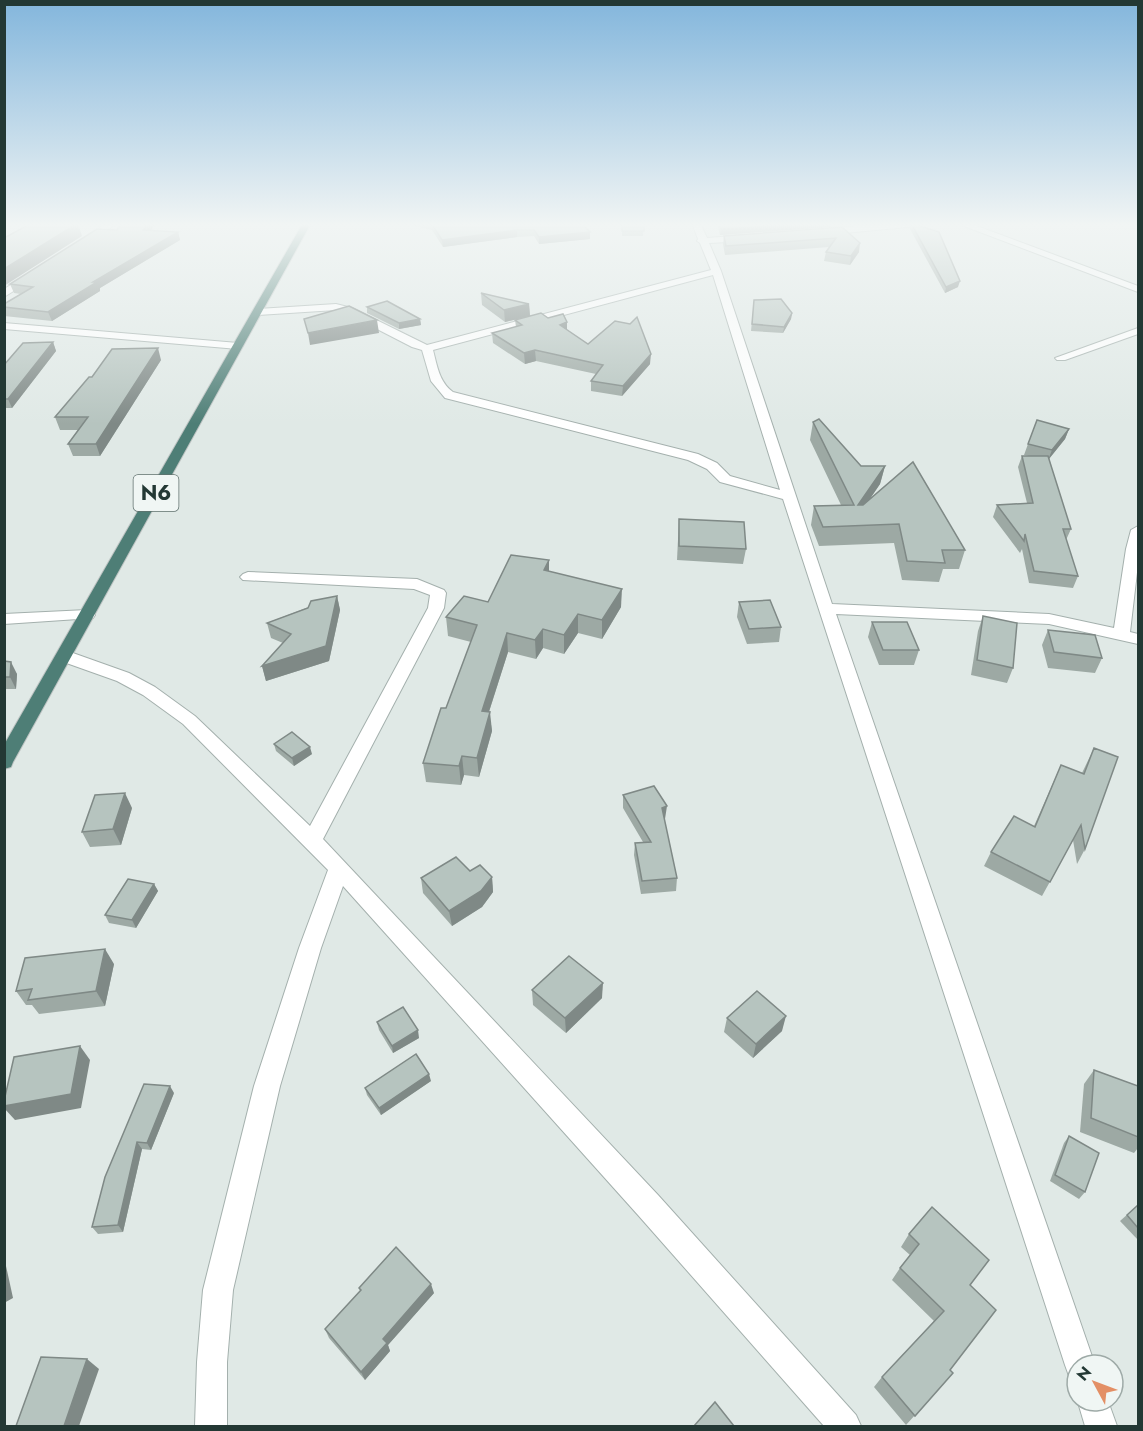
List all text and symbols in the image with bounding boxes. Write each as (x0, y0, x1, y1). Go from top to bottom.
road number: N6 (134, 475, 178, 511)
north arrow (1065, 1353, 1125, 1413)
text: N (1071, 1361, 1097, 1386)

